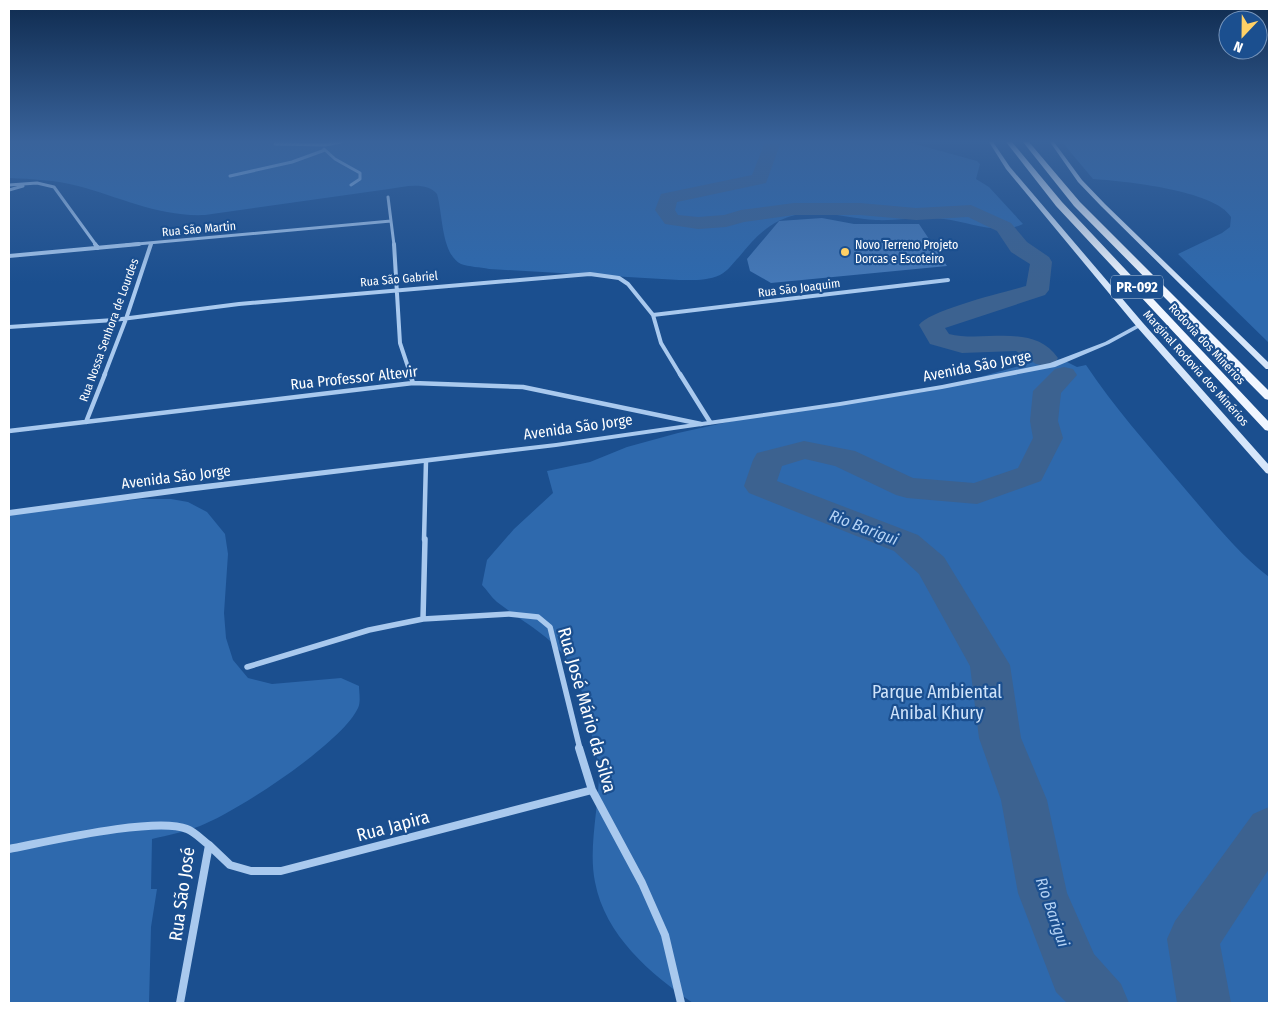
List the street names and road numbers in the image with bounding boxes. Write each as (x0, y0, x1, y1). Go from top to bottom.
street label: Rua São Martin (161, 219, 237, 239)
street label: Rua Nossa Senhora de Lourdes (77, 256, 141, 404)
street label: Rua São Gabriel (360, 269, 438, 289)
street label: Rua São Joaquim (757, 276, 841, 300)
road number: PR-092 (1111, 276, 1163, 298)
street label: Rodovia dos Minérios (1166, 301, 1248, 387)
street label: Marginal Rodovia dos Minérios (1140, 307, 1252, 429)
street label: Avenida São Jorge (921, 347, 1033, 385)
street label: Rua Professor Altevir (289, 362, 419, 394)
street label: Avenida São Jorge (522, 410, 634, 444)
street label: Avenida São Jorge (120, 461, 232, 493)
street label: Rua José Mário da Silva (553, 625, 621, 795)
street label: Rua Japira (354, 806, 432, 846)
street label: Rua São José (165, 845, 199, 942)

